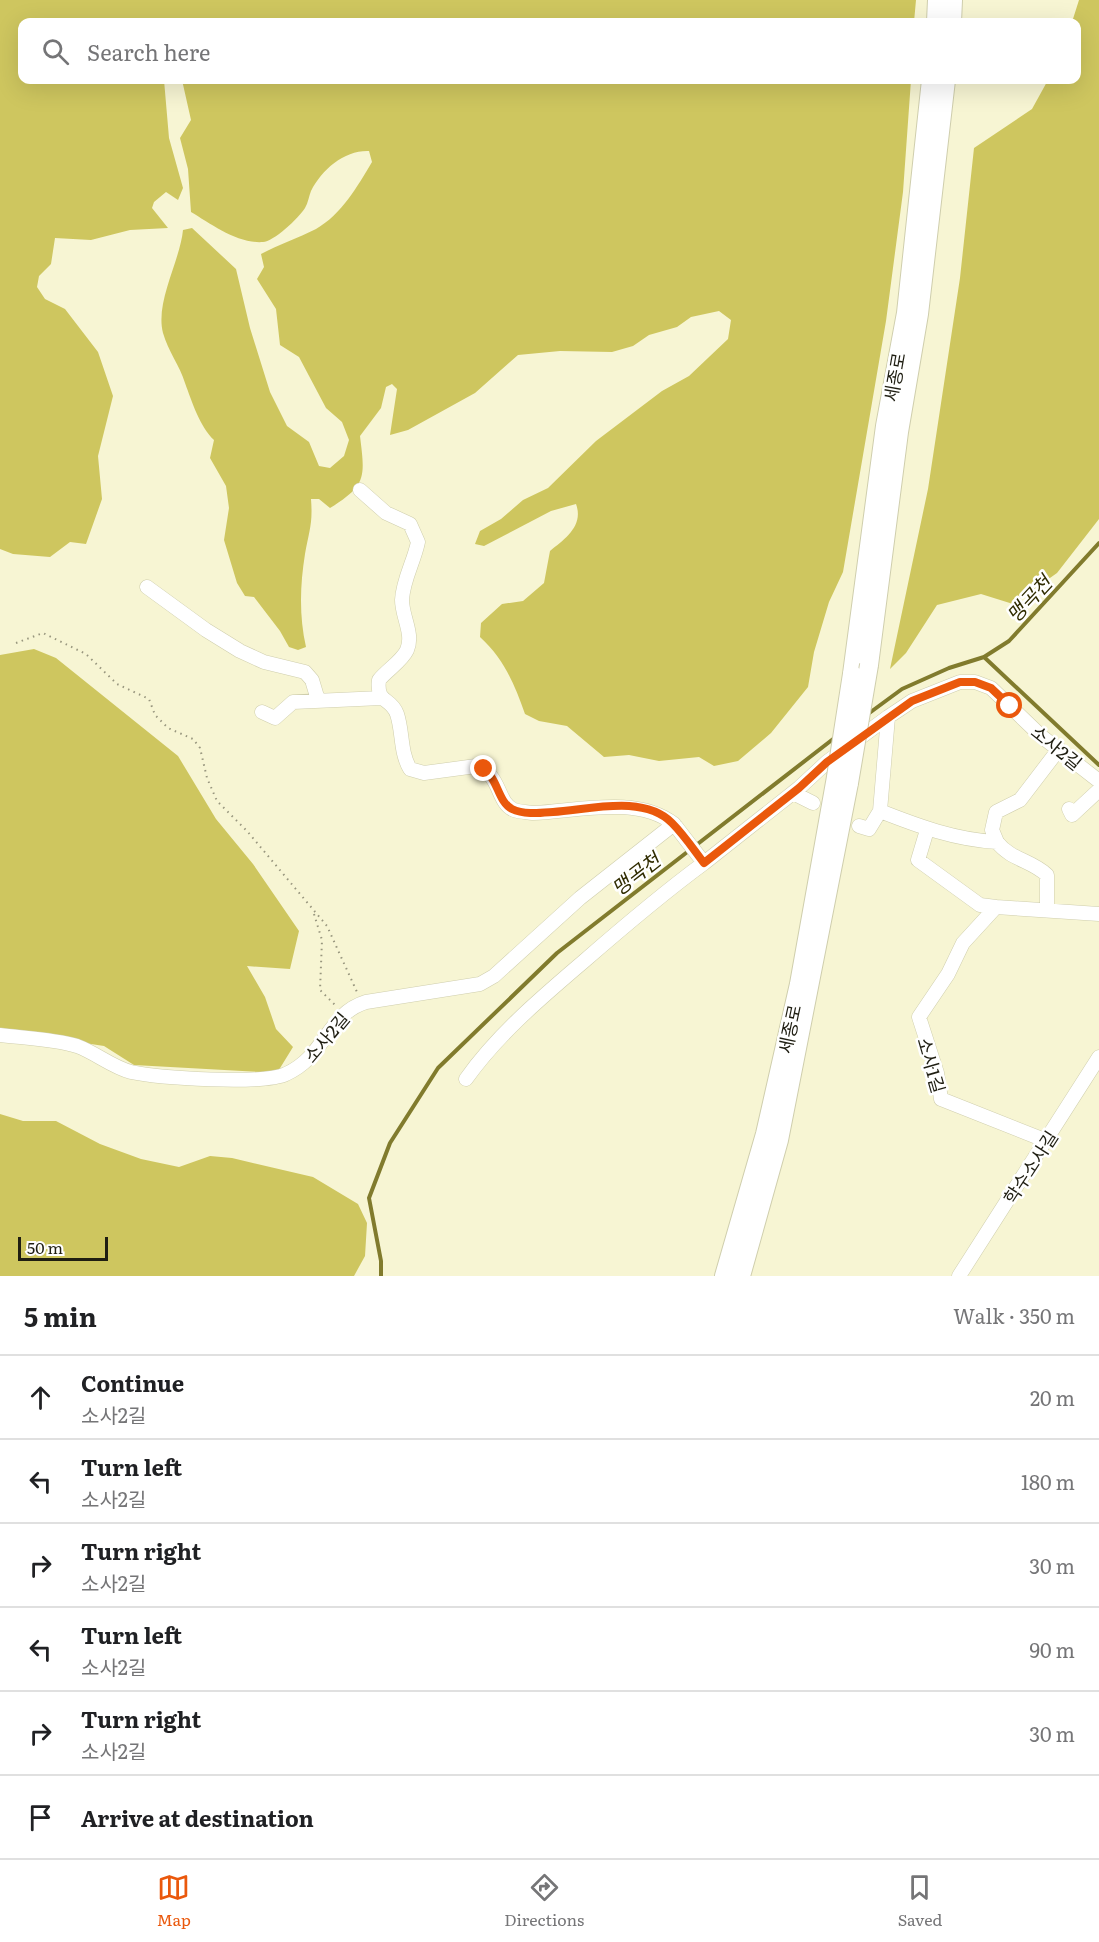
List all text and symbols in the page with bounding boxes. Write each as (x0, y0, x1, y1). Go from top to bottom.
search box (18, 18, 1081, 84)
icon: search (39, 35, 72, 68)
text: Search here (87, 35, 210, 68)
street label: 세종로 (876, 350, 912, 404)
water label: 맹곡천 (998, 566, 1060, 628)
route start (996, 692, 1022, 718)
street label: 소사2길 (1026, 718, 1088, 776)
route end (470, 755, 496, 781)
water label: 맹곡천 (604, 843, 668, 902)
street label: 세종로 (771, 1002, 807, 1056)
street label: 소사2길 (297, 1006, 355, 1068)
street label: 소사1길 (911, 1034, 953, 1096)
street label: 학수소사길 (996, 1125, 1064, 1209)
scale bar (18, 1234, 108, 1262)
text: 50 m (27, 1235, 63, 1259)
text: 5 min (24, 1296, 97, 1335)
text: Walk · 350 m (953, 1300, 1075, 1330)
text: Continue (81, 1366, 184, 1399)
icon: ahead (24, 1381, 57, 1414)
text: 20 m (1030, 1382, 1075, 1412)
text: 소사2길 (81, 1399, 146, 1429)
text: Turn left (81, 1450, 182, 1483)
icon: left (24, 1465, 57, 1498)
text: 180 m (1021, 1466, 1075, 1496)
text: 소사2길 (81, 1483, 146, 1513)
text: Turn right (81, 1534, 201, 1567)
icon: right (24, 1549, 57, 1582)
text: 30 m (1029, 1550, 1075, 1580)
text: 소사2길 (81, 1567, 146, 1597)
text: Turn left (81, 1618, 182, 1651)
icon: left (24, 1633, 57, 1666)
text: 90 m (1030, 1634, 1075, 1664)
text: 소사2길 (81, 1651, 146, 1681)
text: Turn right (81, 1702, 201, 1735)
icon: right (24, 1717, 57, 1750)
text: 30 m (1029, 1718, 1075, 1748)
text: 소사2길 (81, 1735, 146, 1765)
icon: arrive (24, 1801, 57, 1834)
text: Arrive at destination (81, 1801, 314, 1834)
tab: Map (157, 1871, 191, 1931)
tab: Directions (504, 1871, 584, 1931)
tab: Saved (898, 1871, 942, 1931)

